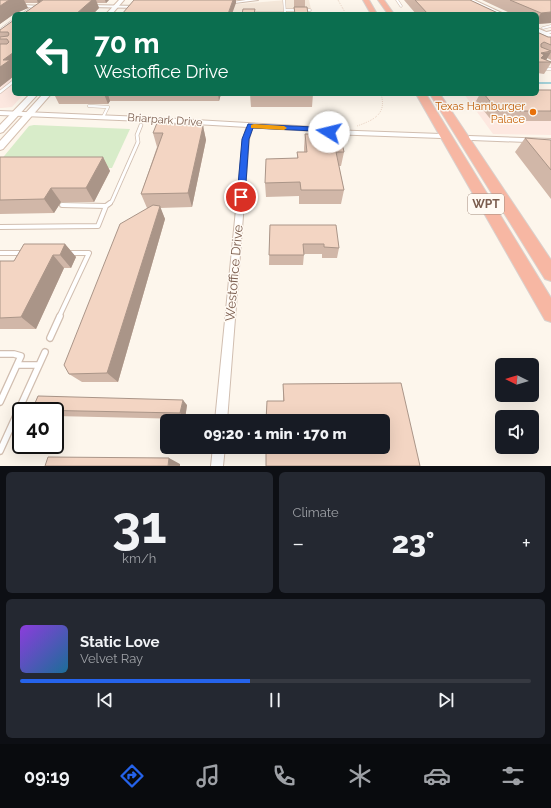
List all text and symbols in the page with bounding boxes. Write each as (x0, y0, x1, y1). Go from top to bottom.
text: 70 m (94, 27, 160, 60)
icon: left (28, 28, 80, 80)
text: Westoffice Drive (94, 61, 228, 82)
place label: Texas Hamburger Palace (435, 100, 526, 126)
marker: Texas Hamburger Palace (528, 107, 538, 117)
street label: Briarpark Drive (127, 111, 203, 129)
position arrow (308, 111, 350, 153)
pin (224, 180, 258, 214)
icon: arrive (230, 186, 252, 208)
road number: WPT (468, 194, 504, 214)
street label: Westoffice Drive (222, 224, 246, 322)
north arrow (495, 358, 539, 402)
map controls (495, 358, 539, 454)
speed limit sign: 40 (12, 402, 64, 454)
button: sound (495, 410, 539, 454)
text: 09:20 · 1 min · 170 m (204, 425, 346, 443)
text: 31 (112, 494, 167, 555)
text: Climate (293, 505, 339, 520)
text: 23° (392, 525, 435, 560)
text: − (293, 530, 304, 556)
text: + (522, 530, 531, 556)
text: km/h (122, 551, 156, 566)
text: Static Love (80, 633, 159, 651)
text: Velvet Ray (80, 651, 143, 666)
icon: previous (94, 689, 116, 711)
icon: pause (264, 689, 286, 711)
icon: next (435, 689, 457, 711)
icon: directions (118, 762, 146, 790)
icon: music (194, 762, 222, 790)
icon: phone (270, 762, 298, 790)
icon: climate (346, 762, 374, 790)
icon: car (423, 762, 451, 790)
icon: filters (499, 762, 527, 790)
text: 09:19 (24, 766, 70, 787)

